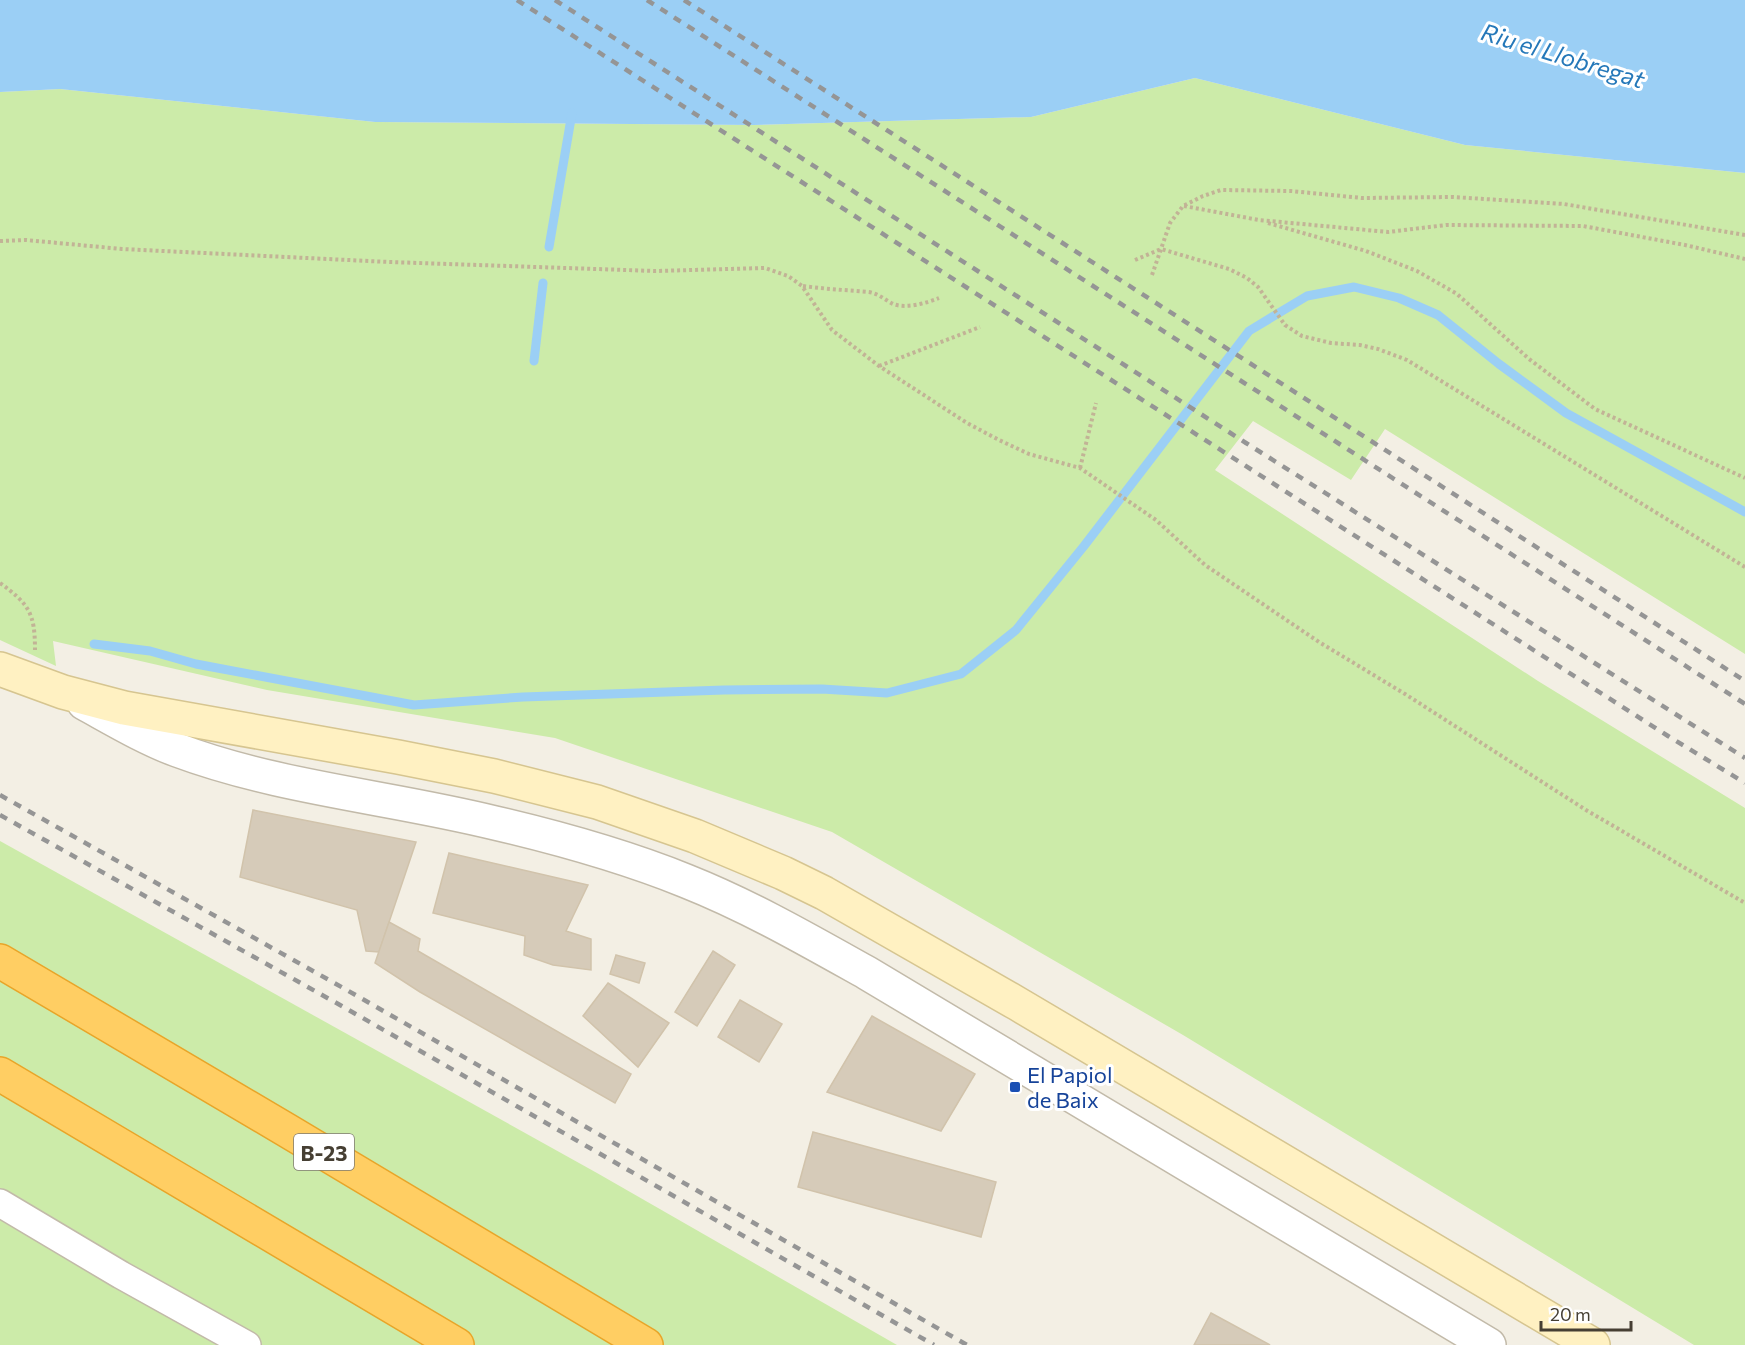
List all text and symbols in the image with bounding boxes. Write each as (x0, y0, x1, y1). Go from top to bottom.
water label: Riu el Llobregat (1478, 16, 1649, 94)
place label: El Papiol de Baix (1027, 1061, 1113, 1113)
marker: El Papiol de Baix (1008, 1080, 1022, 1094)
road number: B-23 (294, 1134, 354, 1170)
scale bar (1541, 1294, 1631, 1332)
text: 20 m (1550, 1303, 1591, 1325)

